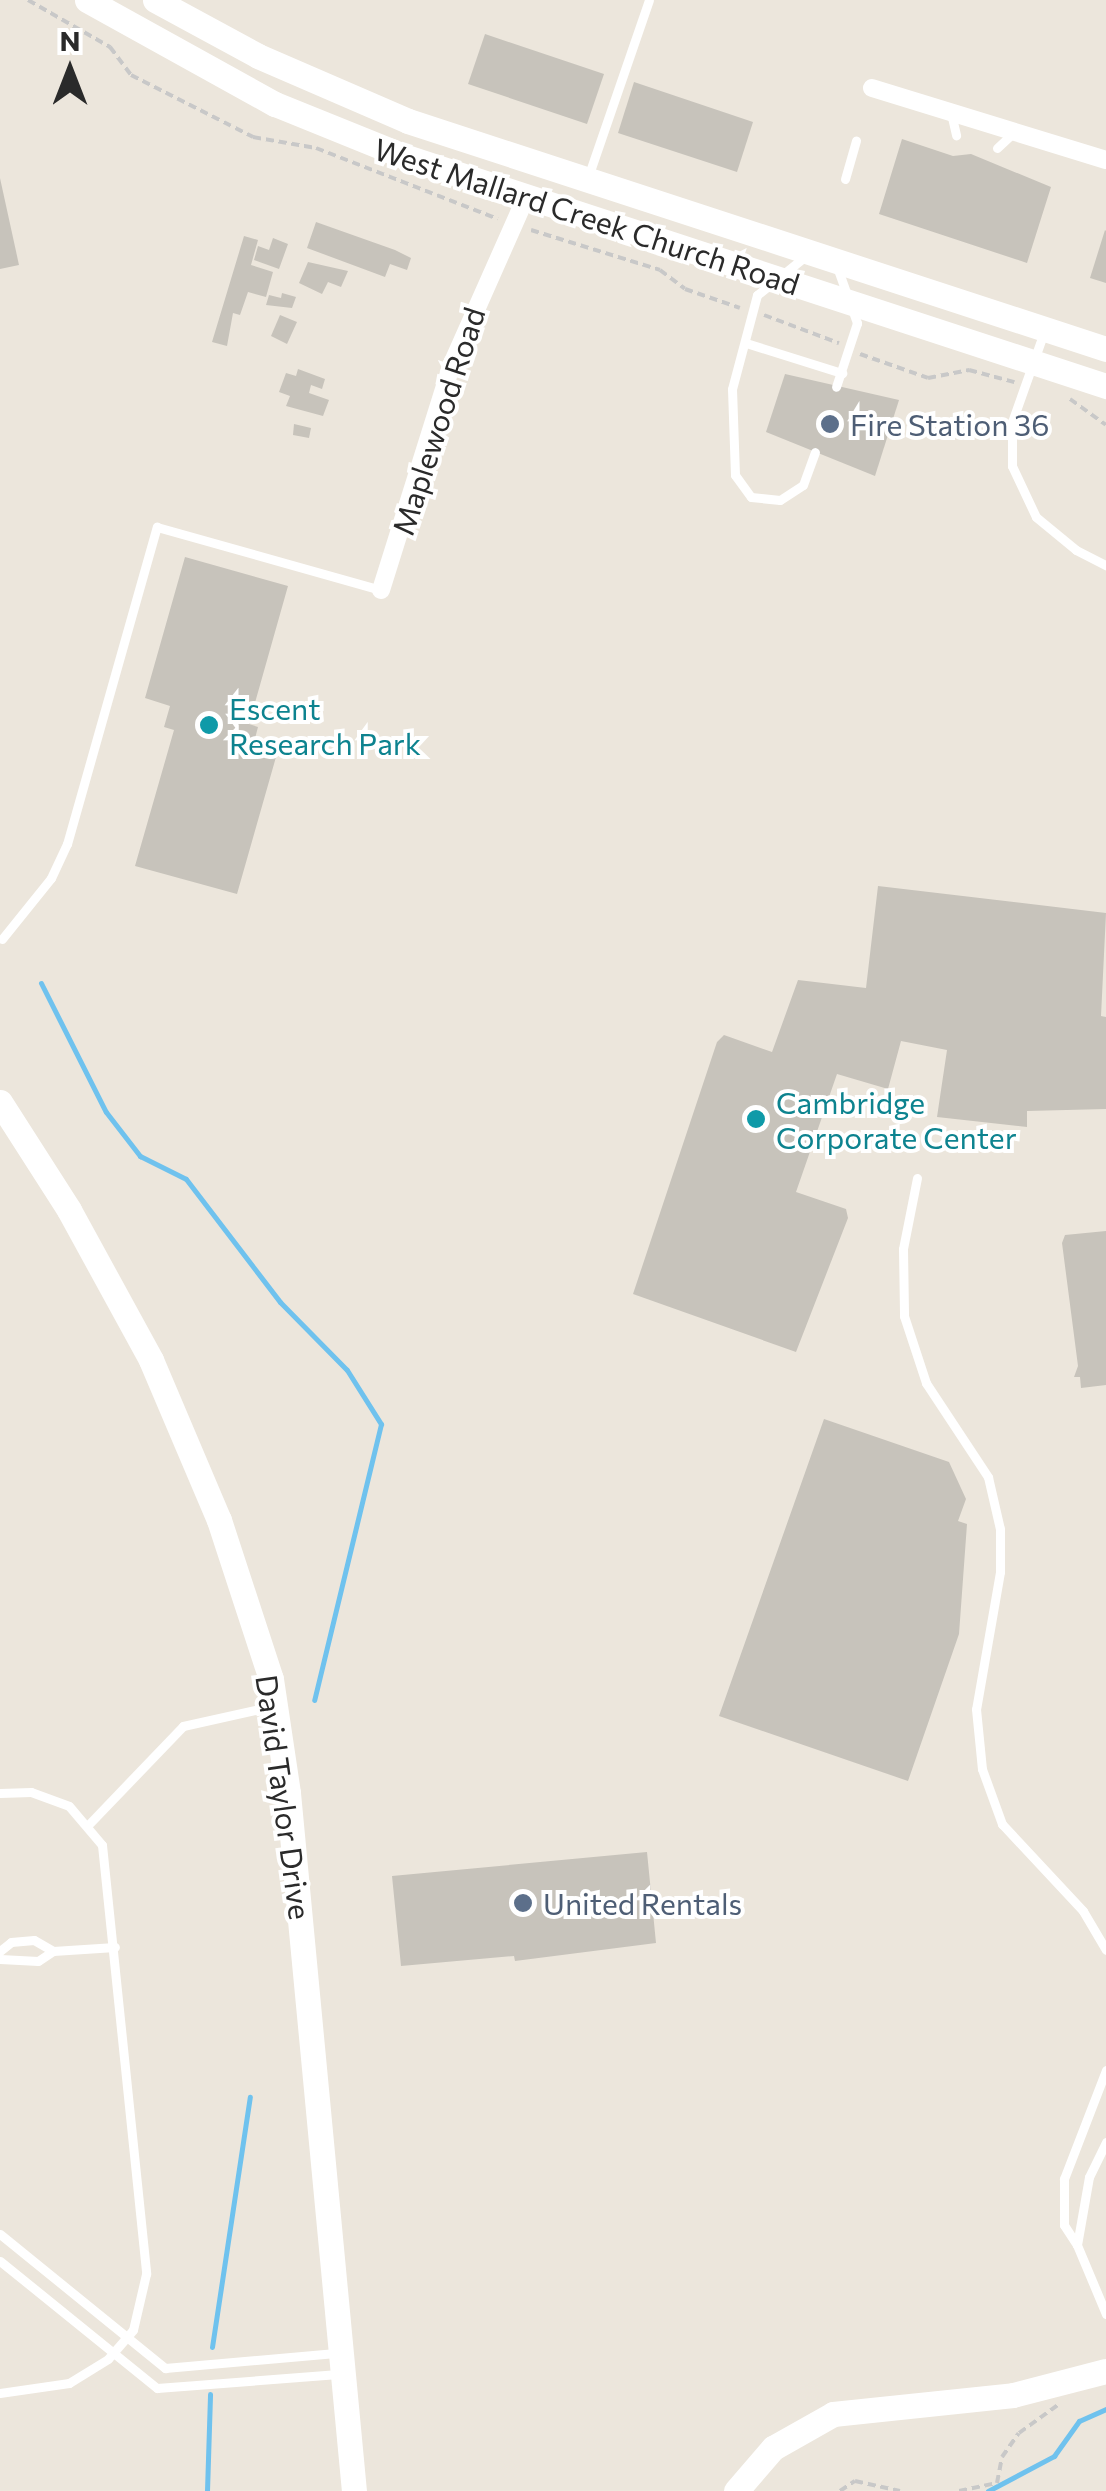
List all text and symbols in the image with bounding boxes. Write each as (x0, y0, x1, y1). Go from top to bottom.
north arrow (20, 20, 120, 120)
text: N (60, 23, 81, 57)
street label: West Mallard Creek Church Road (370, 130, 804, 302)
street label: Maplewood Road (384, 303, 492, 539)
place label: Fire Station 36 (850, 406, 1049, 442)
marker: Fire Station 36 (819, 413, 841, 435)
place label: Escent Research Park (229, 690, 421, 760)
marker: Escent Research Park (198, 714, 220, 736)
place label: Cambridge Corporate Center (776, 1084, 1017, 1154)
marker: Cambridge Corporate Center (745, 1108, 767, 1130)
street label: David Taylor Drive (249, 1672, 319, 1922)
place label: United Rentals (543, 1885, 742, 1921)
marker: United Rentals (512, 1892, 534, 1914)

